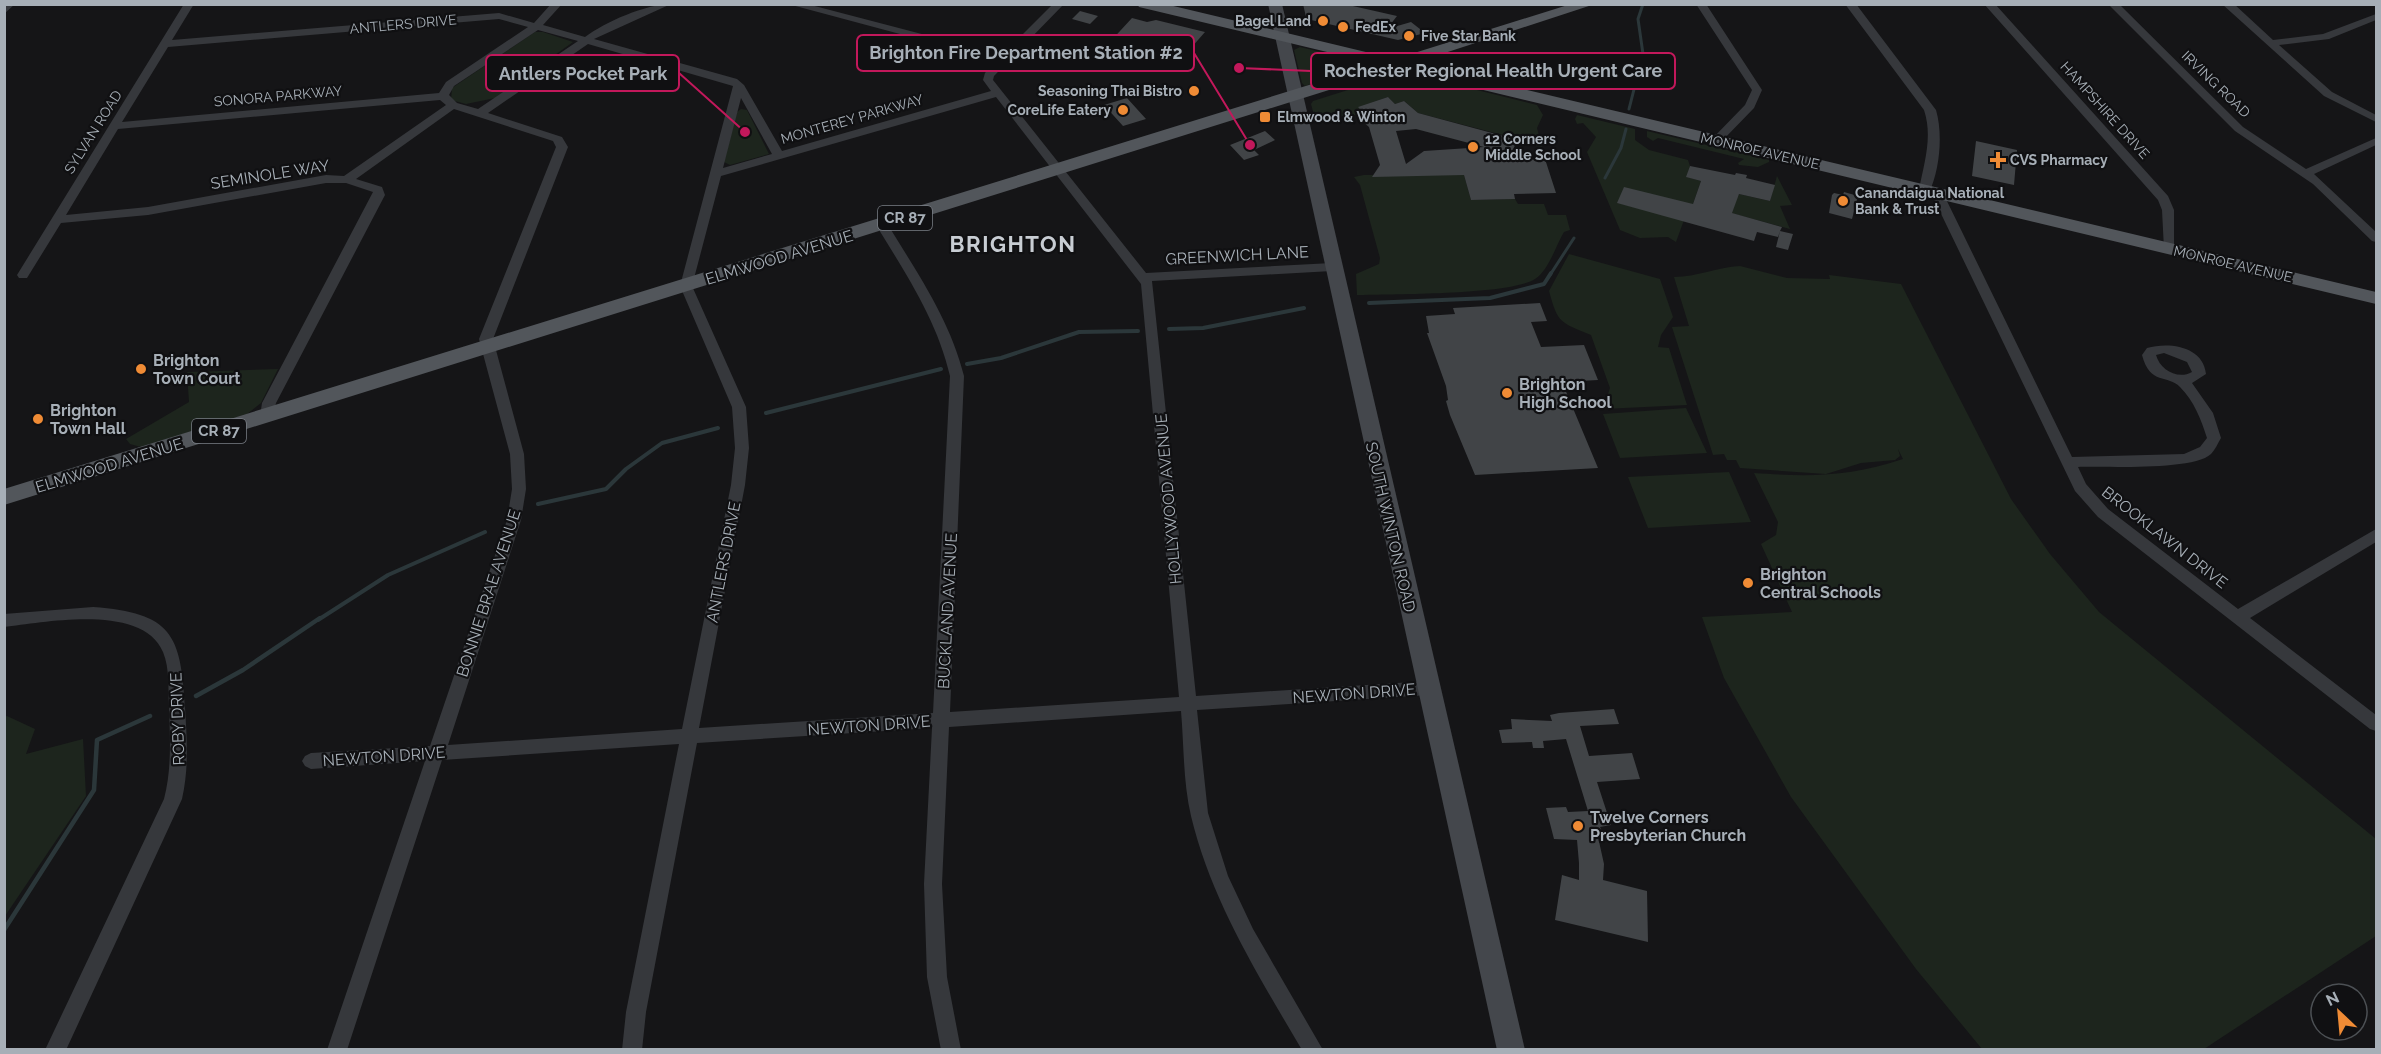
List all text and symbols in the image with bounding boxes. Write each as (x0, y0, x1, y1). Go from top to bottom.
street label: ANTLERS DRIVE (349, 11, 457, 37)
place label: Bagel Land (1235, 13, 1311, 29)
marker: Bagel Land (1316, 14, 1330, 28)
place label: FedEx (1355, 19, 1396, 35)
marker: FedEx (1336, 20, 1350, 34)
place label: Five Star Bank (1421, 28, 1516, 44)
marker: Five Star Bank (1402, 29, 1416, 43)
callout: Brighton Fire Department Station #2 (857, 35, 1194, 71)
text: Brighton Fire Department Station #2 (869, 42, 1183, 63)
street label: IRVING ROAD (2179, 48, 2253, 120)
callout: Rochester Regional Health Urgent Care (1311, 53, 1675, 89)
callout: Antlers Pocket Park (486, 55, 679, 91)
street label: HAMPSHIRE DRIVE (2057, 58, 2153, 162)
text: Rochester Regional Health Urgent Care (1324, 60, 1663, 81)
text: Antlers Pocket Park (499, 63, 668, 84)
street label: SONORA PARKWAY (213, 82, 343, 110)
place label: Seasoning Thai Bistro (1038, 83, 1183, 99)
marker: Seasoning Thai Bistro (1187, 84, 1201, 98)
street label: SYLVAN ROAD (61, 87, 125, 177)
street label: MONTEREY PARKWAY (779, 91, 925, 147)
place label: CoreLife Eatery (1008, 102, 1111, 118)
marker: CoreLife Eatery (1116, 103, 1130, 117)
place label: Elmwood & Winton (1277, 109, 1405, 125)
marker: Elmwood & Winton (1258, 110, 1272, 124)
street label: MONROE AVENUE (1699, 130, 1821, 172)
place label: 12 Corners Middle School (1485, 131, 1582, 163)
marker: 12 Corners Middle School (1466, 140, 1480, 154)
place label: CVS Pharmacy (2010, 152, 2108, 168)
marker: CVS Pharmacy (1991, 153, 2005, 167)
street label: SEMINOLE WAY (209, 156, 331, 193)
place label: Canandaigua National Bank & Trust (1855, 185, 2005, 217)
marker: Canandaigua National Bank & Trust (1836, 194, 1850, 208)
road number: CR 87 (878, 206, 932, 230)
street label: ELMWOOD AVENUE (703, 226, 855, 289)
district label: BRIGHTON (950, 231, 1076, 257)
street label: GREENWICH LANE (1165, 242, 1309, 269)
street label: MONROE AVENUE (2172, 243, 2294, 285)
place label: Brighton Town Court (153, 351, 241, 388)
marker: Brighton Town Court (134, 362, 148, 376)
place label: Brighton High School (1519, 375, 1613, 412)
marker: Brighton High School (1500, 386, 1514, 400)
place label: Brighton Town Hall (50, 401, 127, 438)
marker: Brighton Town Hall (31, 412, 45, 426)
street label: HOLLYWOOD AVENUE (1152, 413, 1185, 585)
road number: CR 87 (192, 419, 246, 443)
street label: ELMWOOD AVENUE (33, 434, 185, 497)
street label: SOUTH WINTON ROAD (1362, 440, 1419, 614)
street label: BROOKLAWN DRIVE (2098, 482, 2232, 593)
street label: ANTLERS DRIVE (702, 500, 745, 624)
street label: BONNIE BRAE AVENUE (452, 507, 525, 679)
street label: BUCKLAND AVENUE (934, 532, 961, 690)
place label: Brighton Central Schools (1760, 565, 1881, 602)
marker: Brighton Central Schools (1741, 576, 1755, 590)
street label: ROBY DRIVE (166, 672, 189, 766)
street label: NEWTON DRIVE (1292, 680, 1416, 707)
street label: NEWTON DRIVE (807, 712, 931, 739)
street label: NEWTON DRIVE (322, 743, 446, 770)
place label: Twelve Corners Presbyterian Church (1590, 808, 1746, 845)
marker: Twelve Corners Presbyterian Church (1571, 819, 1585, 833)
north arrow (2309, 982, 2369, 1042)
text: N (2323, 988, 2342, 1010)

